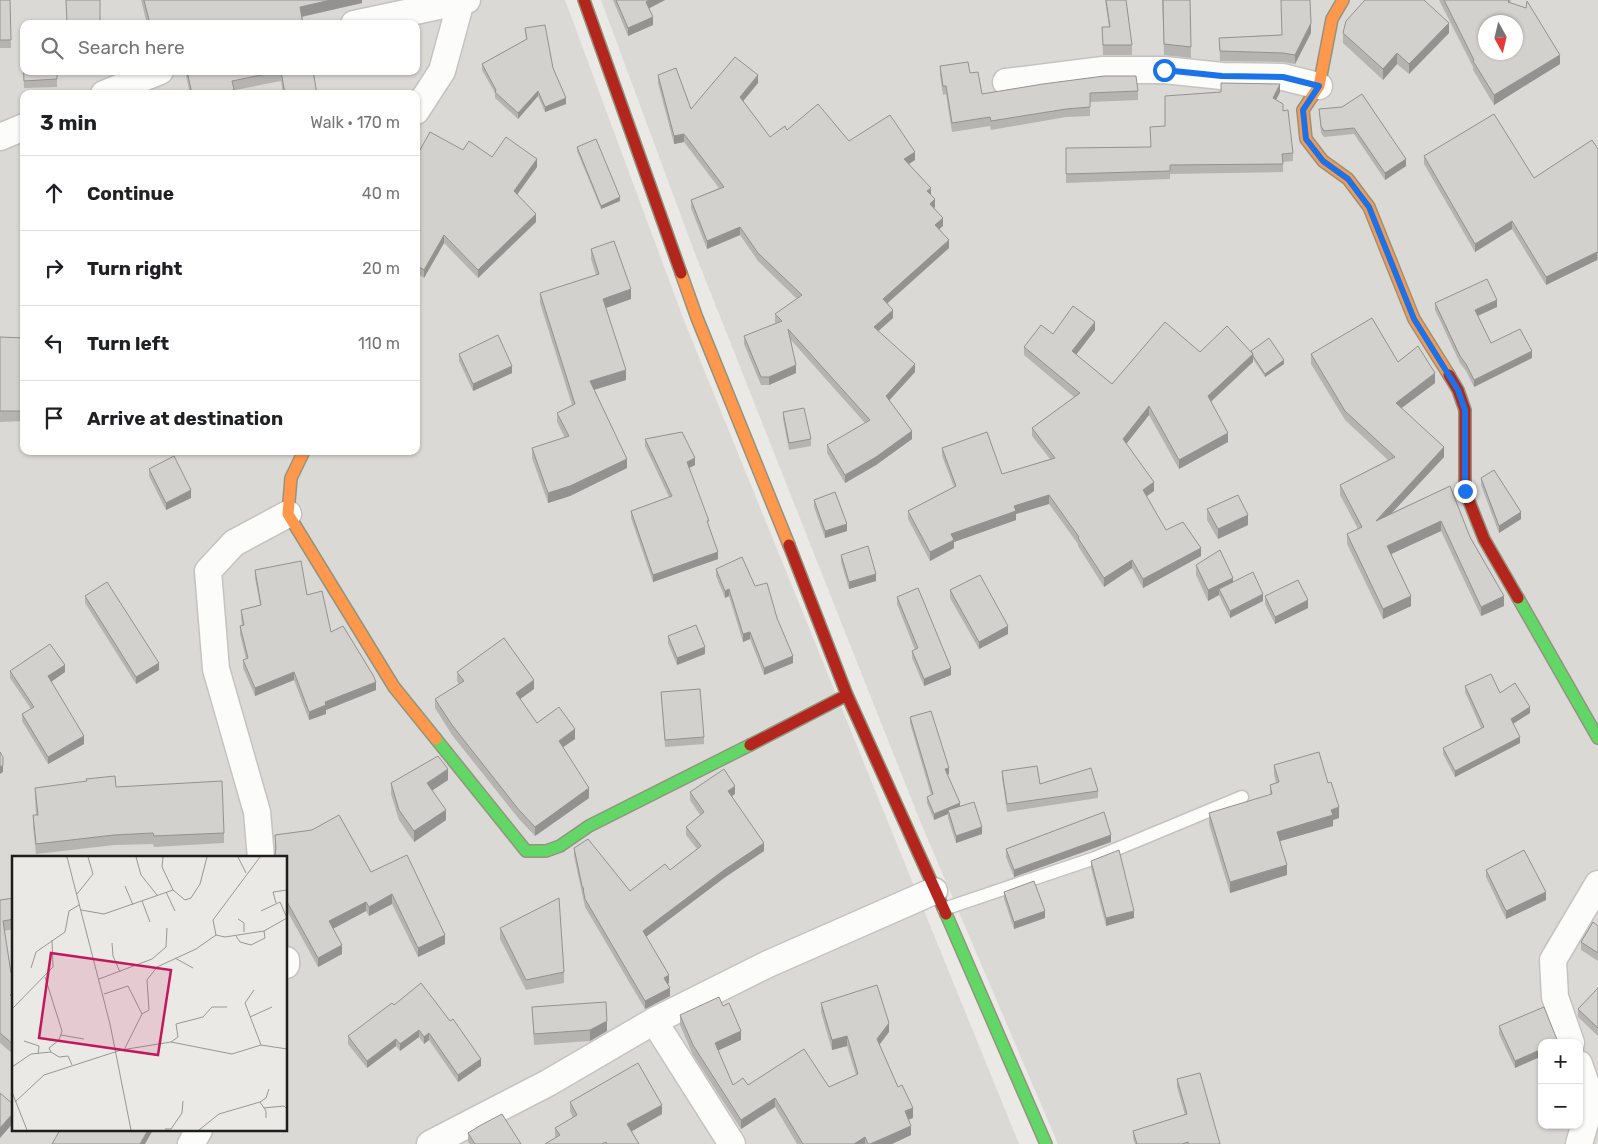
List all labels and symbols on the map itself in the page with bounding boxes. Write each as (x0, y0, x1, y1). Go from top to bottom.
north arrow (1478, 15, 1523, 60)
route start (1153, 59, 1176, 82)
route end (1454, 480, 1477, 503)
inset map (12, 856, 288, 1132)

